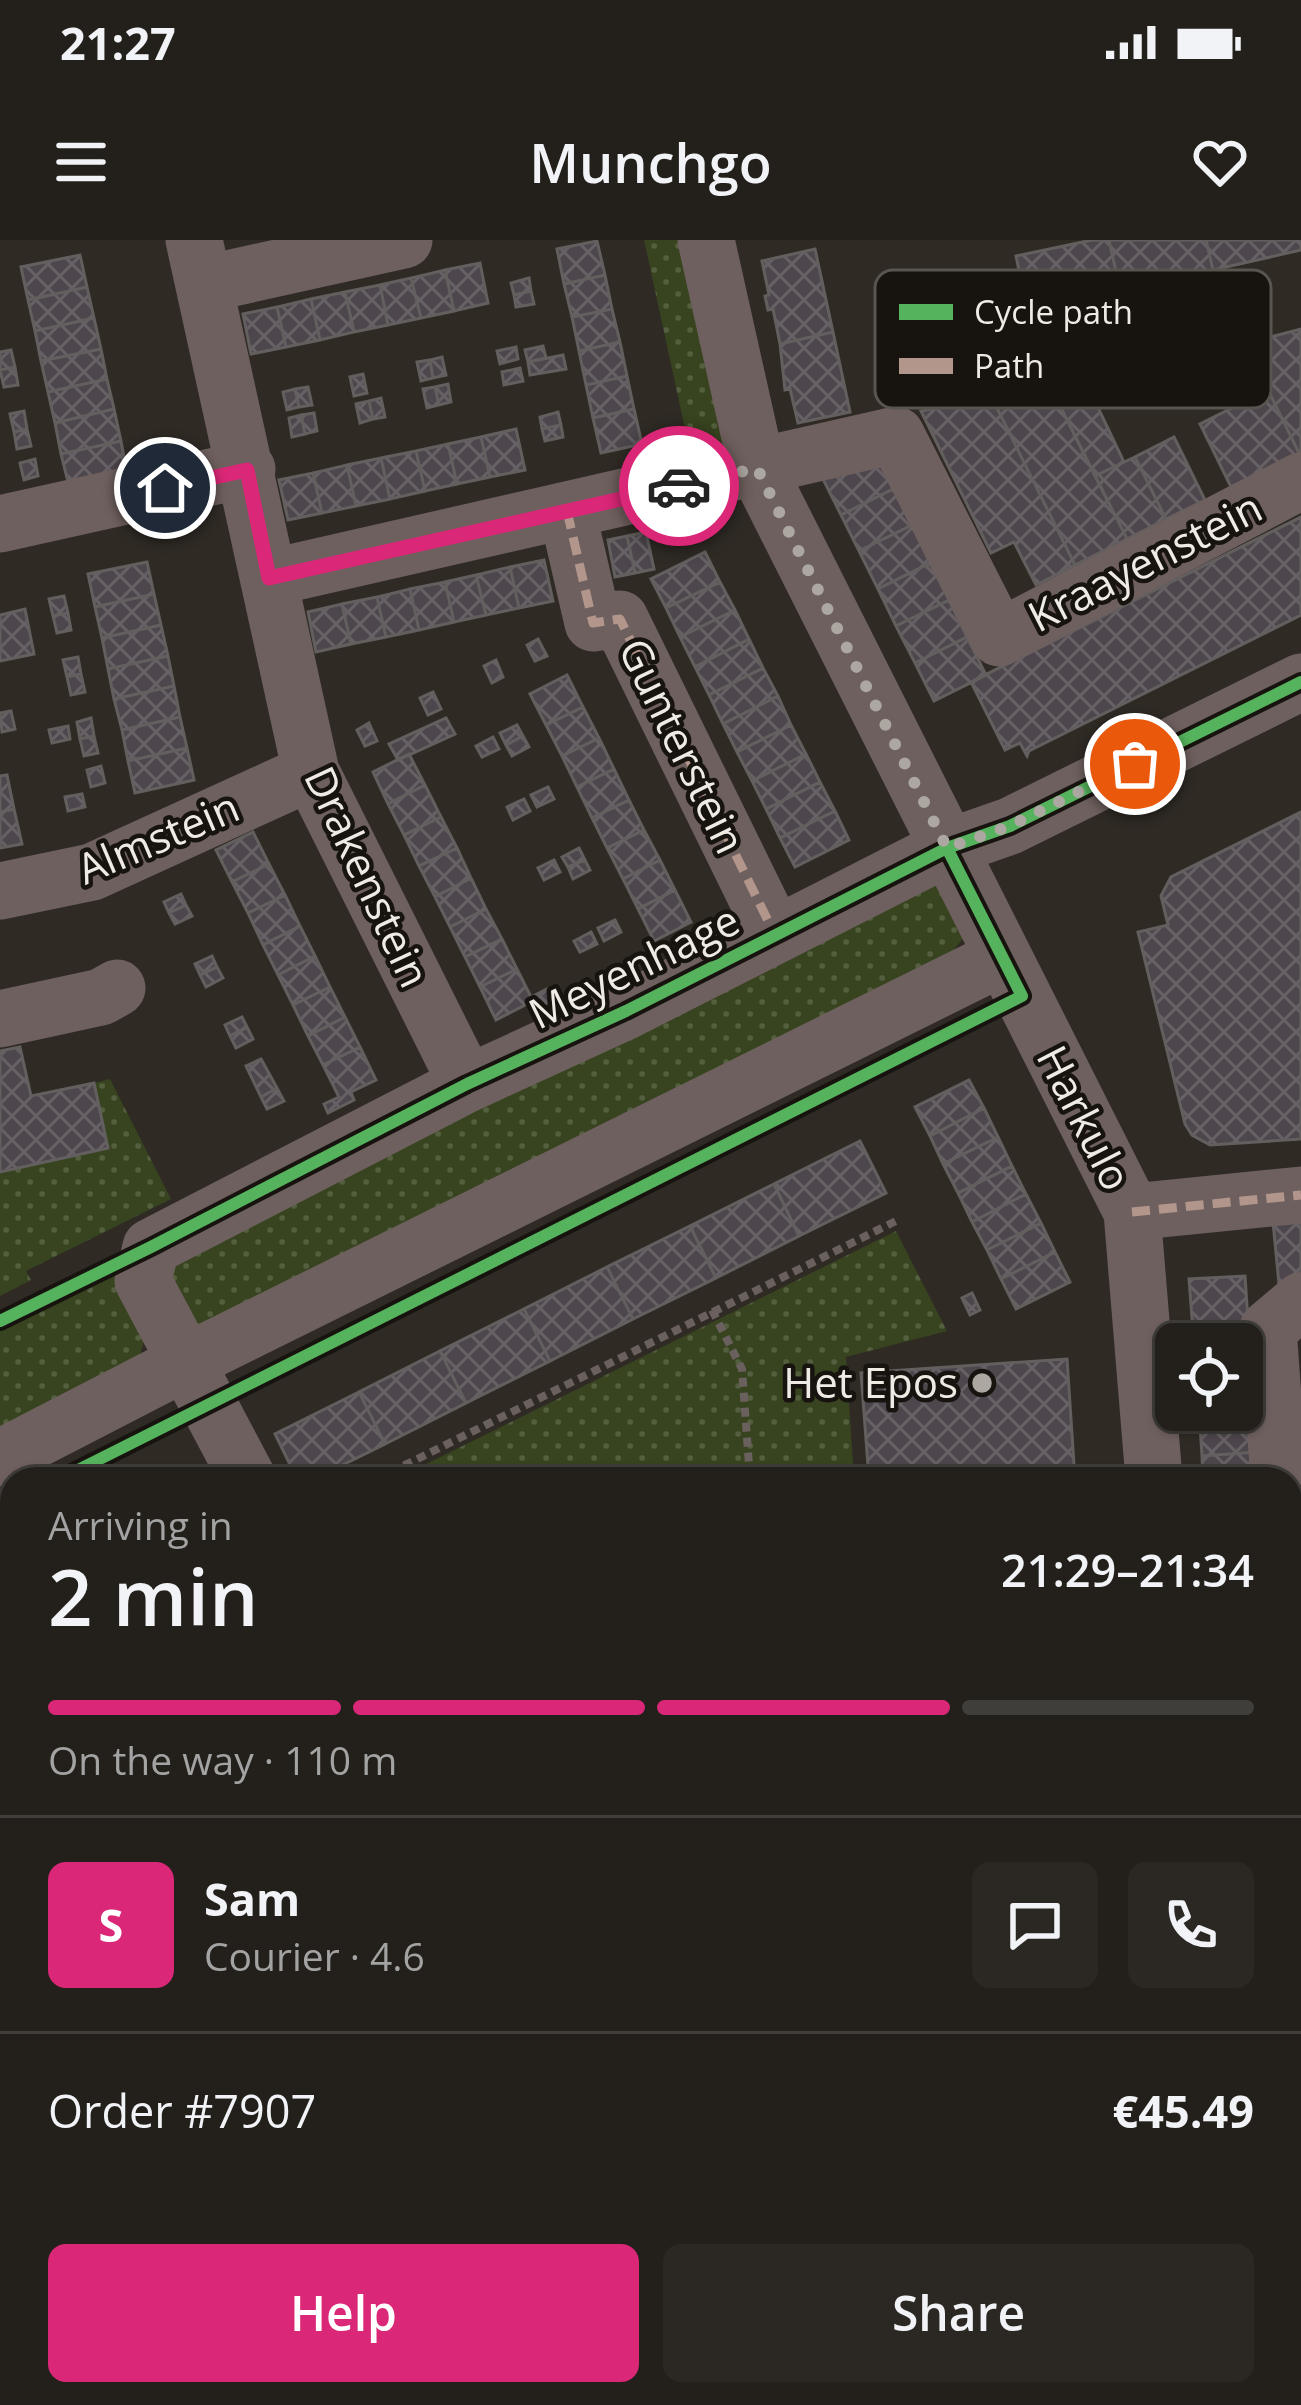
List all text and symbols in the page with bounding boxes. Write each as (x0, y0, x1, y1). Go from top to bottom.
text: 21:27 (60, 12, 176, 73)
text: Munchgo (529, 125, 772, 199)
icon: menu (48, 129, 114, 195)
icon: heart (1187, 129, 1253, 195)
legend (875, 270, 1271, 408)
text: Cycle path (974, 289, 1133, 334)
text: Path (974, 343, 1044, 388)
courier (619, 426, 739, 546)
pin (114, 437, 216, 539)
icon: car (646, 453, 712, 519)
icon: home (132, 455, 198, 521)
street label: Kraayenstein (1018, 477, 1271, 644)
street label: Gunterstein (607, 628, 760, 862)
pin (1084, 713, 1186, 815)
icon: bag (1102, 731, 1168, 797)
street label: Drakenstein (292, 757, 444, 996)
street label: Almstein (68, 777, 247, 896)
street label: Meyenhage (519, 890, 748, 1041)
street label: Harkulo (1025, 1035, 1146, 1199)
map controls (1155, 1323, 1263, 1431)
button: locate (1155, 1323, 1263, 1431)
place label: Het Epos (783, 1353, 958, 1410)
marker: Het Epos (969, 1370, 995, 1396)
text: Arriving in (48, 1498, 233, 1551)
text: 21:29–21:34 (1001, 1539, 1254, 1600)
text: 2 min (48, 1543, 259, 1649)
text: On the way · 110 m (48, 1733, 397, 1786)
button: chat (972, 1862, 1098, 1988)
button: phone (1128, 1862, 1254, 1988)
text: Sam (204, 1868, 300, 1929)
text: S (99, 1894, 123, 1955)
text: Courier · 4.6 (204, 1929, 425, 1982)
text: Order #7907 (48, 2080, 316, 2141)
text: €45.49 (1113, 2080, 1254, 2141)
button: Help (48, 2244, 639, 2382)
button: Share (663, 2244, 1254, 2382)

